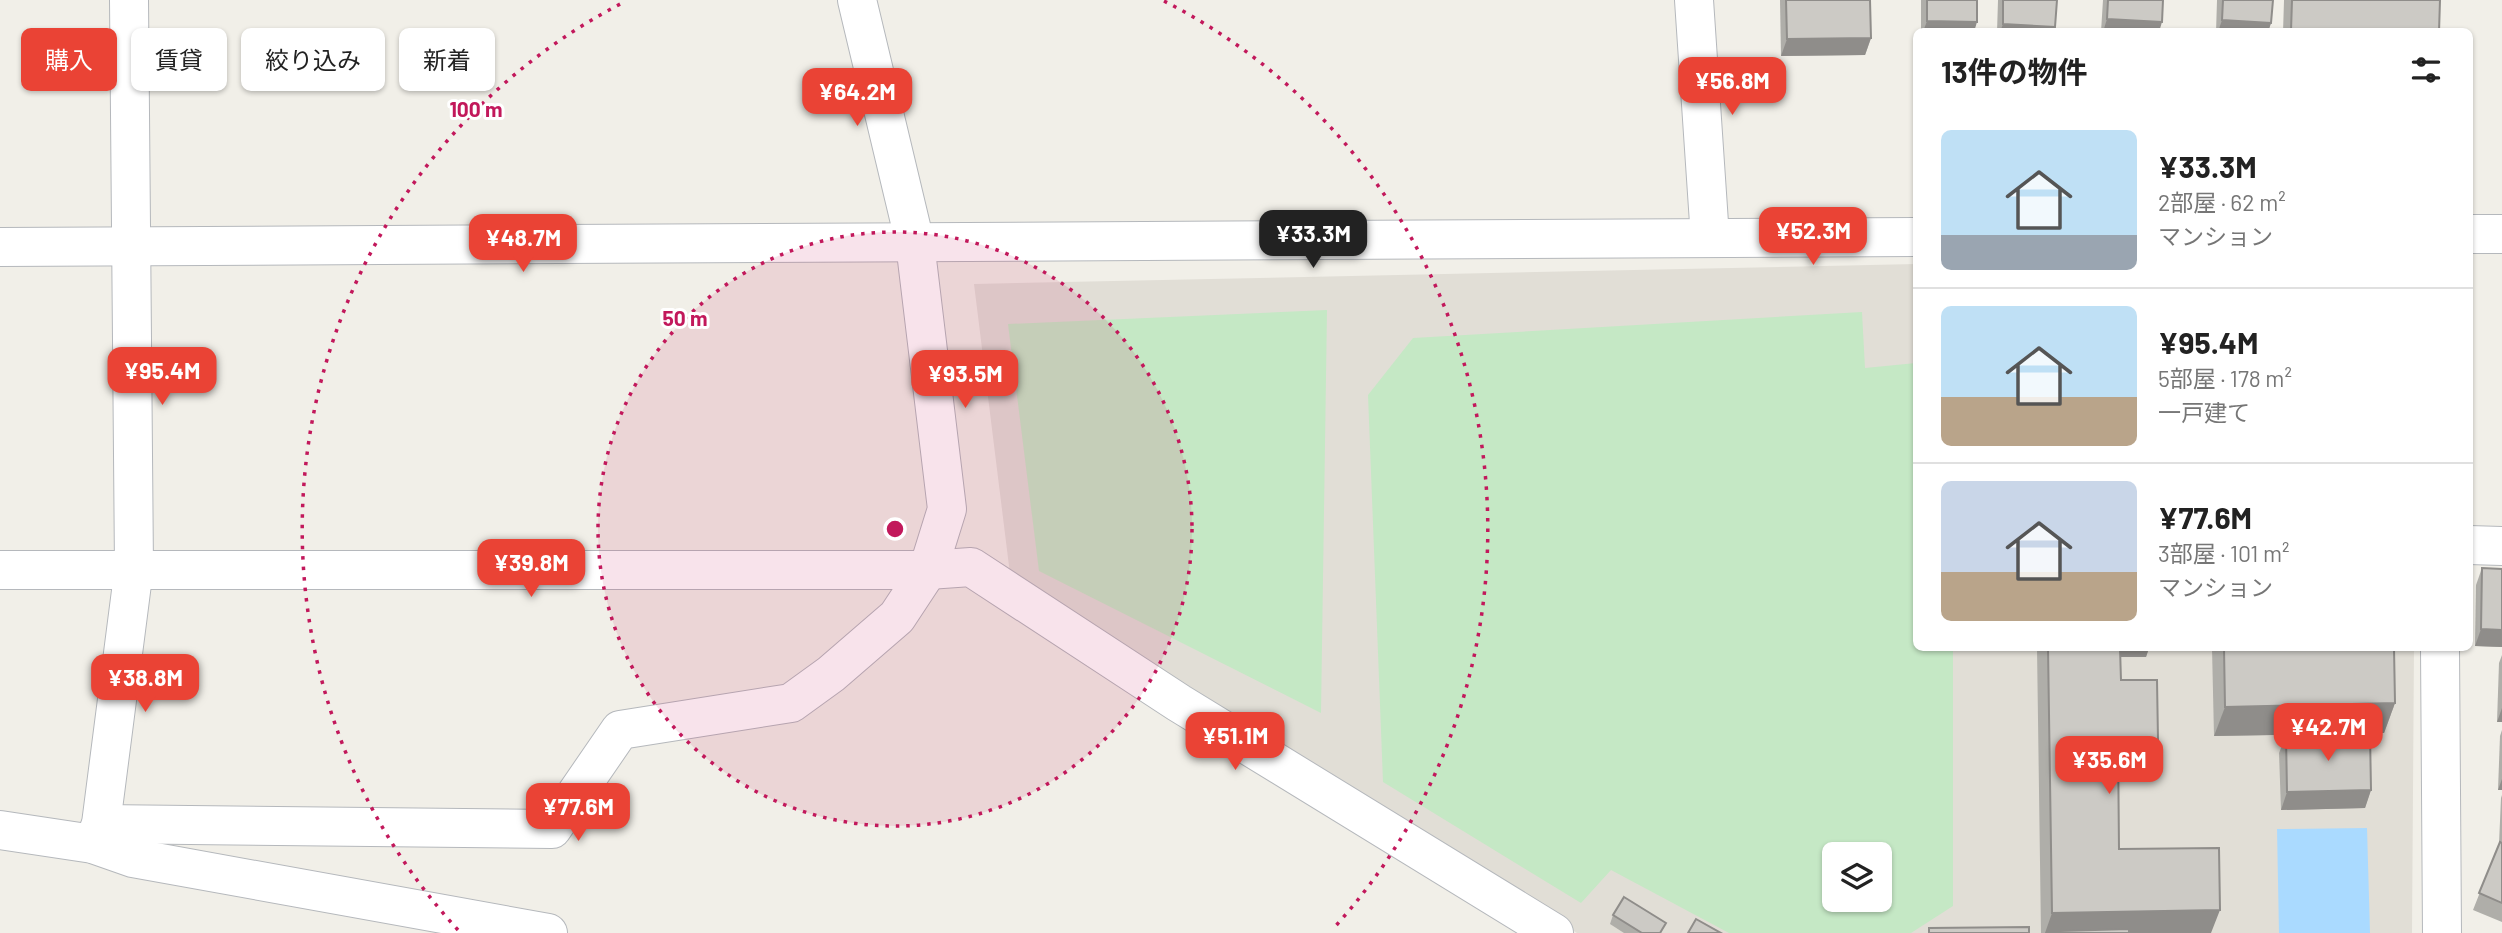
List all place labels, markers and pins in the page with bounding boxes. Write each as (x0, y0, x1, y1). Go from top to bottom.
pin: ¥56.8M (1675, 58, 1789, 117)
pin: ¥64.2M (800, 68, 914, 128)
pin: ¥52.3M (1756, 208, 1870, 267)
pin: ¥33.3M (1256, 210, 1370, 270)
pin: ¥48.7M (466, 215, 580, 274)
pin: ¥95.4M (105, 348, 219, 407)
pin: ¥93.5M (908, 350, 1022, 410)
centre of rings (883, 517, 907, 541)
pin: ¥39.8M (474, 540, 588, 599)
pin: ¥38.8M (88, 654, 202, 714)
pin: ¥42.7M (2271, 704, 2385, 763)
pin: ¥51.1M (1178, 712, 1292, 772)
pin: ¥35.6M (2052, 736, 2166, 796)
pin: ¥77.6M (521, 784, 635, 843)

